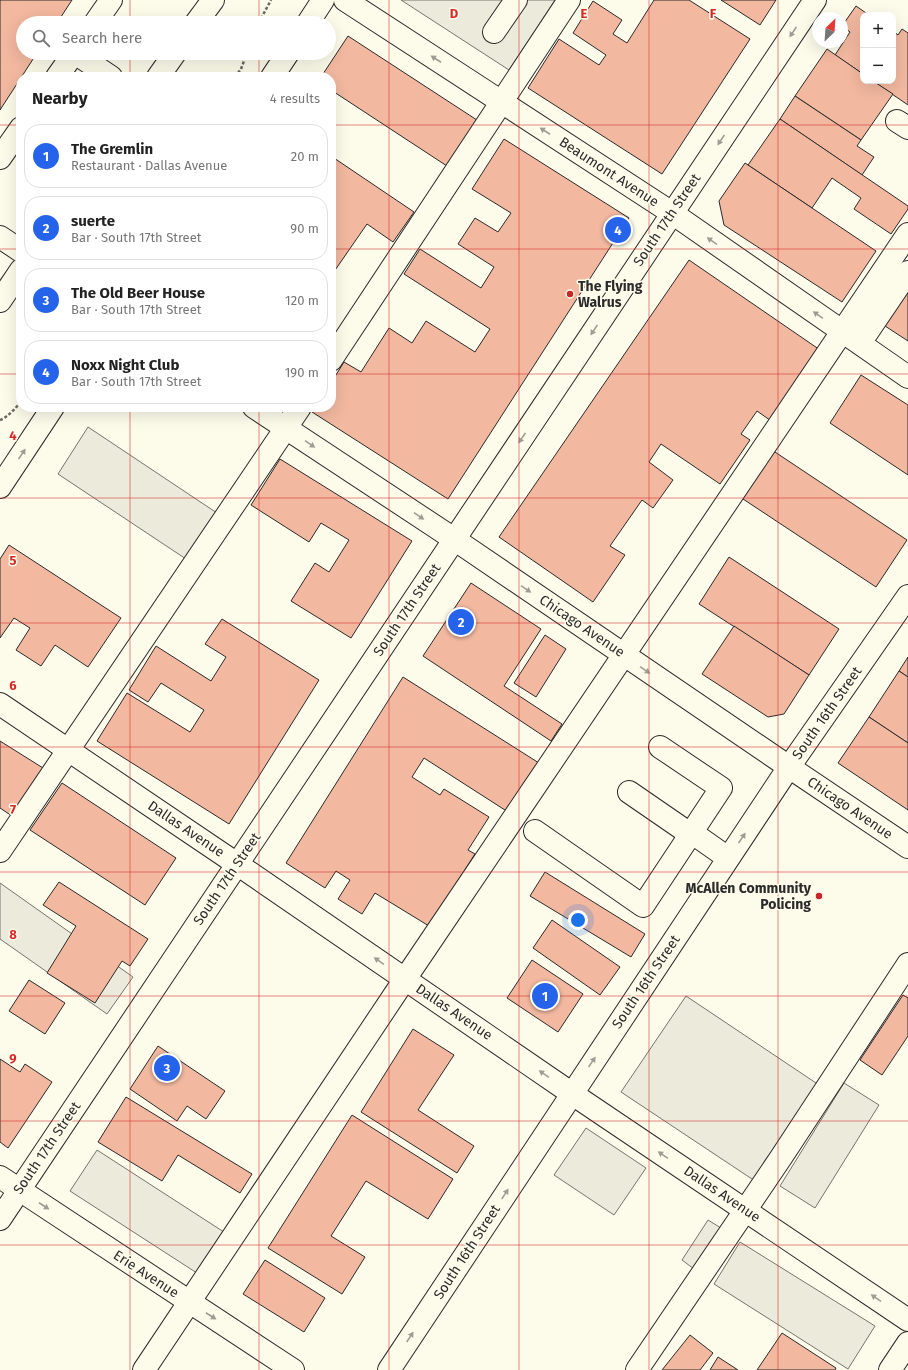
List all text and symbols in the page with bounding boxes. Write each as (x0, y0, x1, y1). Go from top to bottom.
text: D (450, 6, 459, 21)
text: E (581, 6, 588, 21)
text: F (710, 6, 717, 21)
north arrow (812, 12, 848, 48)
map controls (860, 12, 896, 84)
button: + (860, 12, 896, 48)
search box (16, 16, 336, 60)
icon: search (30, 27, 52, 49)
one-way arrow (789, 27, 797, 38)
text: Search here (62, 29, 142, 47)
button: − (860, 48, 896, 84)
one-way arrow (430, 56, 442, 63)
text: Nearby (32, 88, 87, 109)
text: 4 results (270, 91, 320, 106)
one-way arrow (539, 127, 551, 134)
street label: Beaumont Avenue (556, 133, 662, 211)
one-way arrow (717, 135, 725, 146)
text: The Gremlin (71, 140, 153, 158)
text: 1 (43, 149, 49, 164)
text: 20 m (291, 149, 319, 164)
text: Restaurant · Dallas Avenue (71, 158, 227, 173)
street label: South 17th Street (630, 170, 705, 270)
text: suerte (71, 212, 115, 230)
pin: 4 (605, 215, 631, 245)
text: 2 (43, 221, 49, 236)
text: 90 m (290, 221, 319, 236)
text: Bar · South 17th Street (71, 230, 201, 245)
one-way arrow (706, 237, 717, 245)
place label: The Flying Walrus (578, 278, 643, 311)
text: The Old Beer House (71, 284, 205, 302)
marker: The Flying Walrus (565, 289, 575, 299)
text: 3 (43, 293, 49, 308)
text: 120 m (285, 293, 319, 308)
text: Bar · South 17th Street (71, 302, 201, 317)
one-way arrow (813, 311, 824, 319)
one-way arrow (590, 325, 598, 335)
text: Noxx Night Club (71, 356, 179, 374)
text: 4 (42, 365, 50, 380)
text: 190 m (285, 365, 319, 380)
text: Bar · South 17th Street (71, 374, 201, 389)
text: 4 (9, 428, 17, 443)
one-way arrow (518, 433, 526, 443)
one-way arrow (305, 440, 315, 448)
one-way arrow (18, 448, 25, 460)
one-way arrow (413, 512, 424, 520)
text: 5 (10, 553, 17, 568)
street label: South 17th Street (370, 560, 445, 660)
one-way arrow (521, 585, 532, 593)
street label: Chicago Avenue (536, 591, 628, 661)
pin: 2 (448, 607, 474, 637)
street label: South 16th Street (789, 663, 866, 763)
one-way arrow (640, 666, 651, 674)
text: 6 (9, 678, 17, 693)
street label: Chicago Avenue (804, 773, 896, 843)
street label: Dallas Avenue (144, 797, 228, 861)
text: 7 (10, 802, 16, 817)
street label: South 17th Street (190, 829, 265, 929)
one-way arrow (738, 832, 746, 843)
place label: McAllen Community Policing (685, 880, 812, 913)
marker: McAllen Community Policing (814, 891, 824, 901)
your location (568, 910, 588, 930)
text: 8 (9, 927, 17, 942)
street label: South 16th Street (608, 931, 684, 1032)
one-way arrow (374, 957, 384, 965)
street label: Dallas Avenue (412, 980, 496, 1044)
pin: 1 (532, 981, 558, 1011)
text: 9 (9, 1051, 17, 1066)
pin: 3 (154, 1053, 180, 1083)
one-way arrow (588, 1057, 596, 1068)
one-way arrow (539, 1070, 549, 1078)
street label: South 17th Street (10, 1098, 85, 1198)
one-way arrow (658, 1151, 668, 1159)
street label: Dallas Avenue (680, 1162, 764, 1226)
one-way arrow (501, 1189, 509, 1199)
street label: South 16th Street (430, 1201, 504, 1303)
one-way arrow (38, 1203, 50, 1210)
street label: Erie Avenue (110, 1247, 182, 1301)
one-way arrow (870, 1294, 881, 1302)
one-way arrow (205, 1313, 217, 1320)
one-way arrow (406, 1332, 414, 1343)

